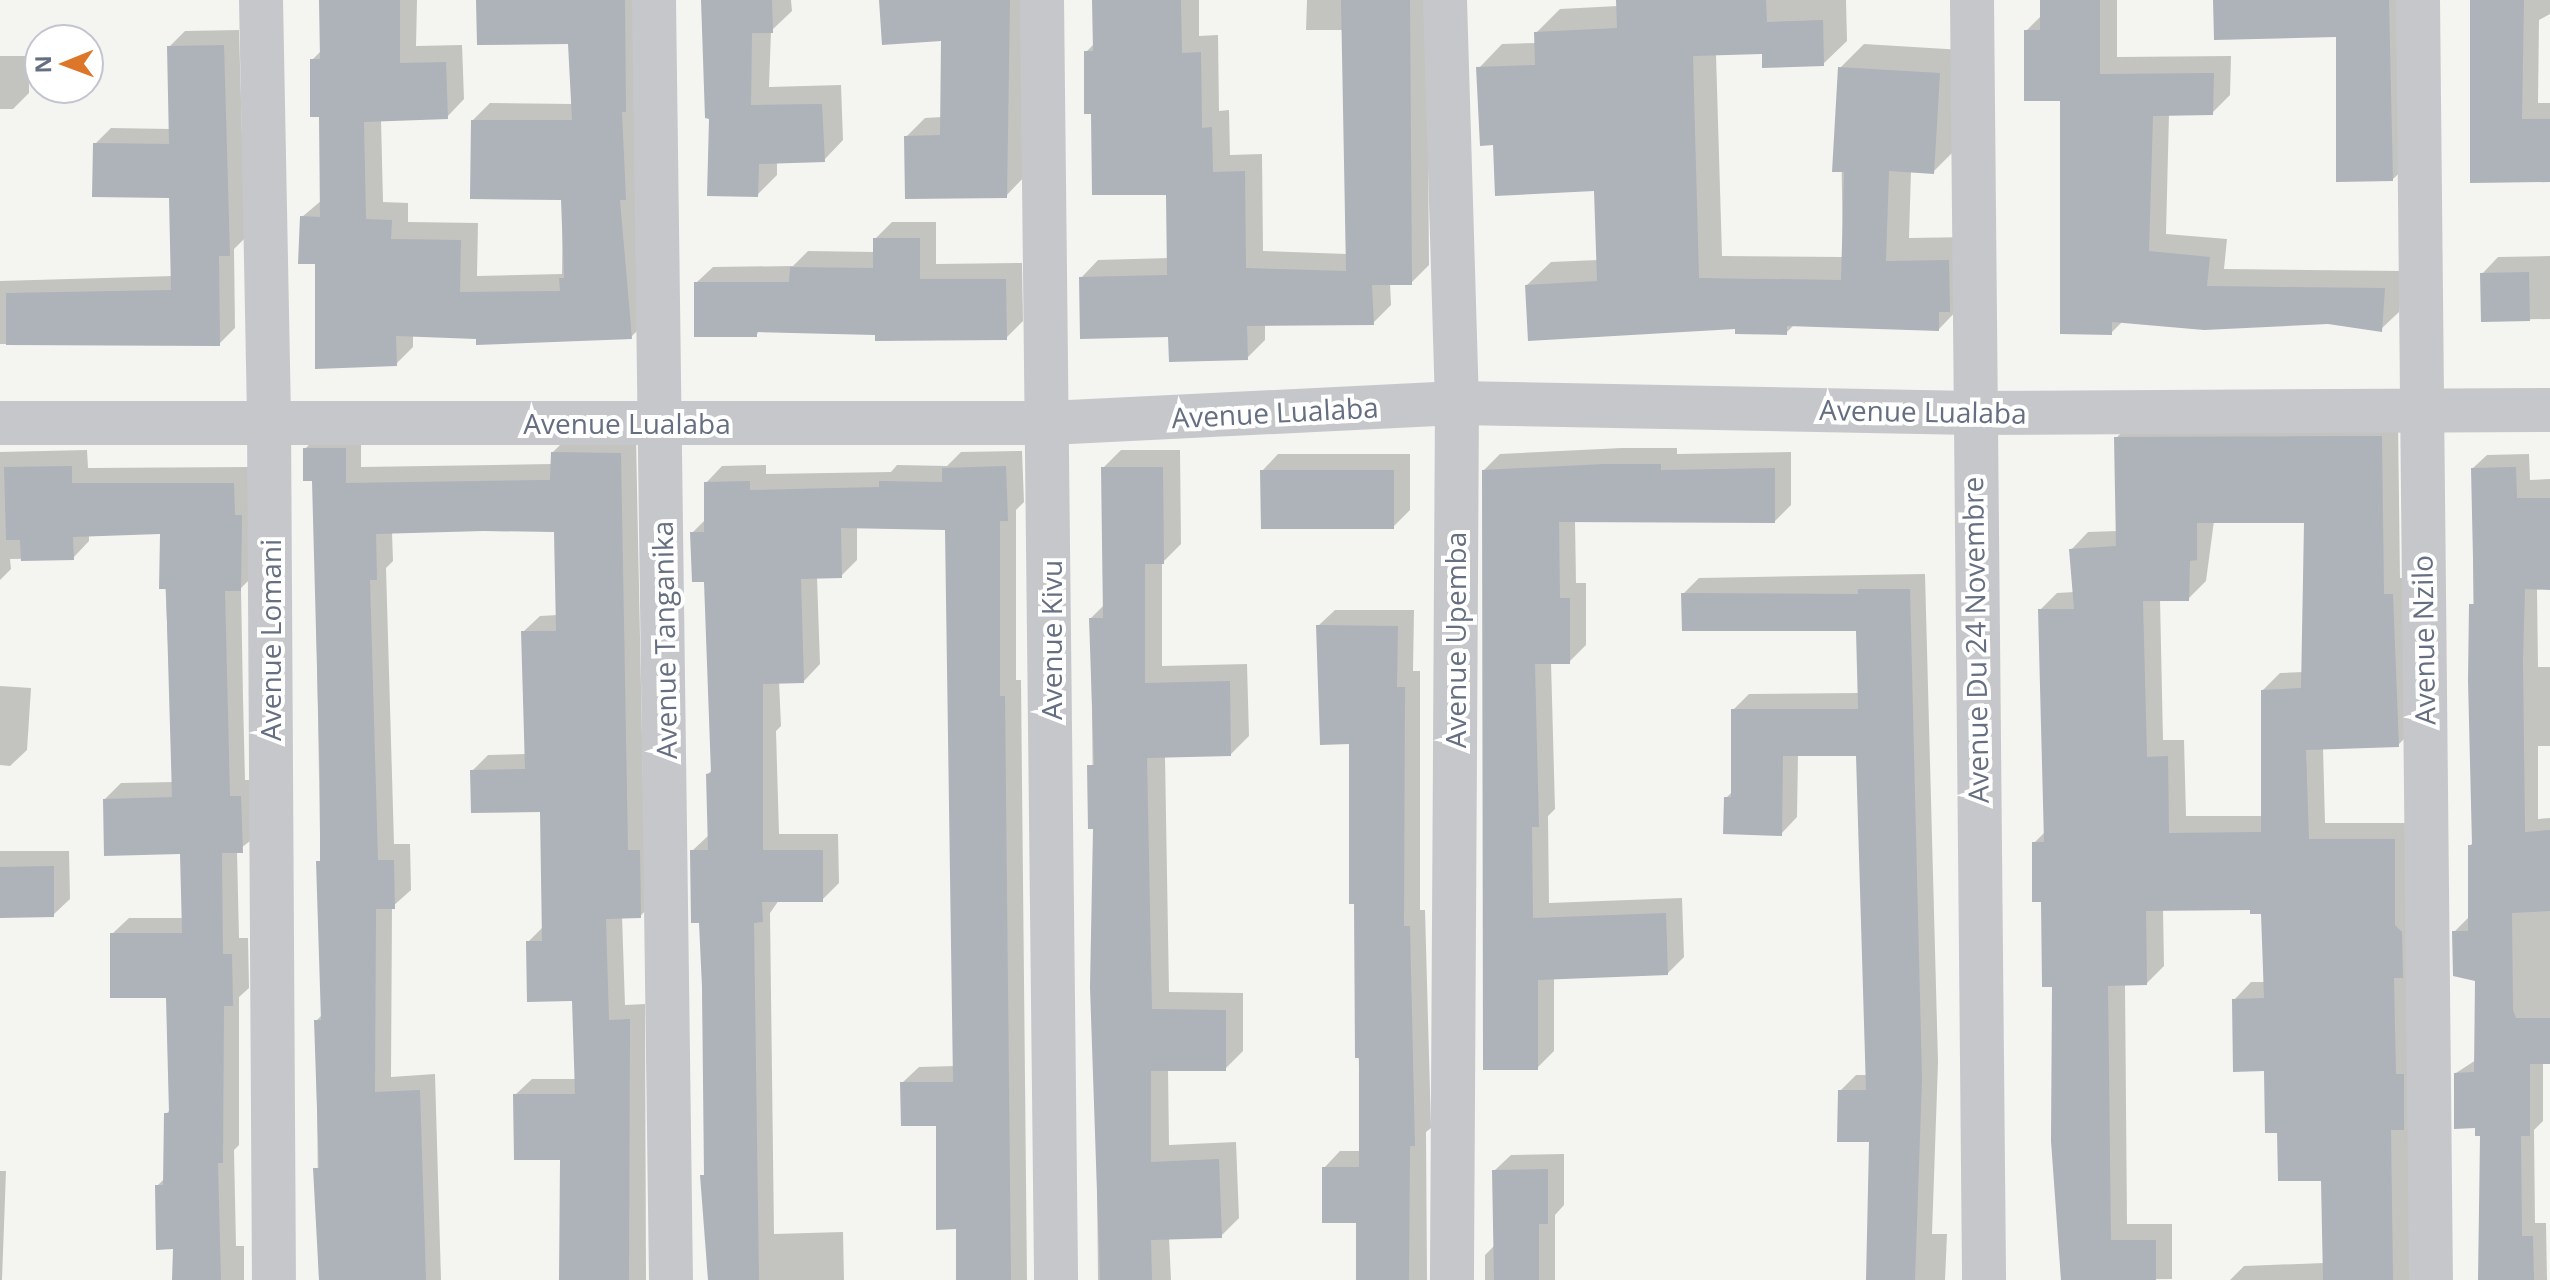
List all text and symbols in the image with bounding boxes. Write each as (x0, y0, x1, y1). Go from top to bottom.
north arrow (24, 24, 104, 104)
text: N (27, 55, 57, 74)
street label: Avenue Lualaba (1171, 390, 1379, 434)
street label: Avenue Lualaba (1819, 392, 2027, 430)
street label: Avenue Lualaba (523, 406, 731, 440)
street label: Avenue Du 24 Novembre (1955, 476, 1995, 804)
street label: Avenue Tanganika (645, 521, 683, 759)
street label: Avenue Upemba (1438, 532, 1472, 748)
street label: Avenue Lomani (253, 539, 287, 741)
street label: Avenue Nzilo (2405, 555, 2441, 725)
street label: Avenue Kivu (1034, 560, 1068, 720)

